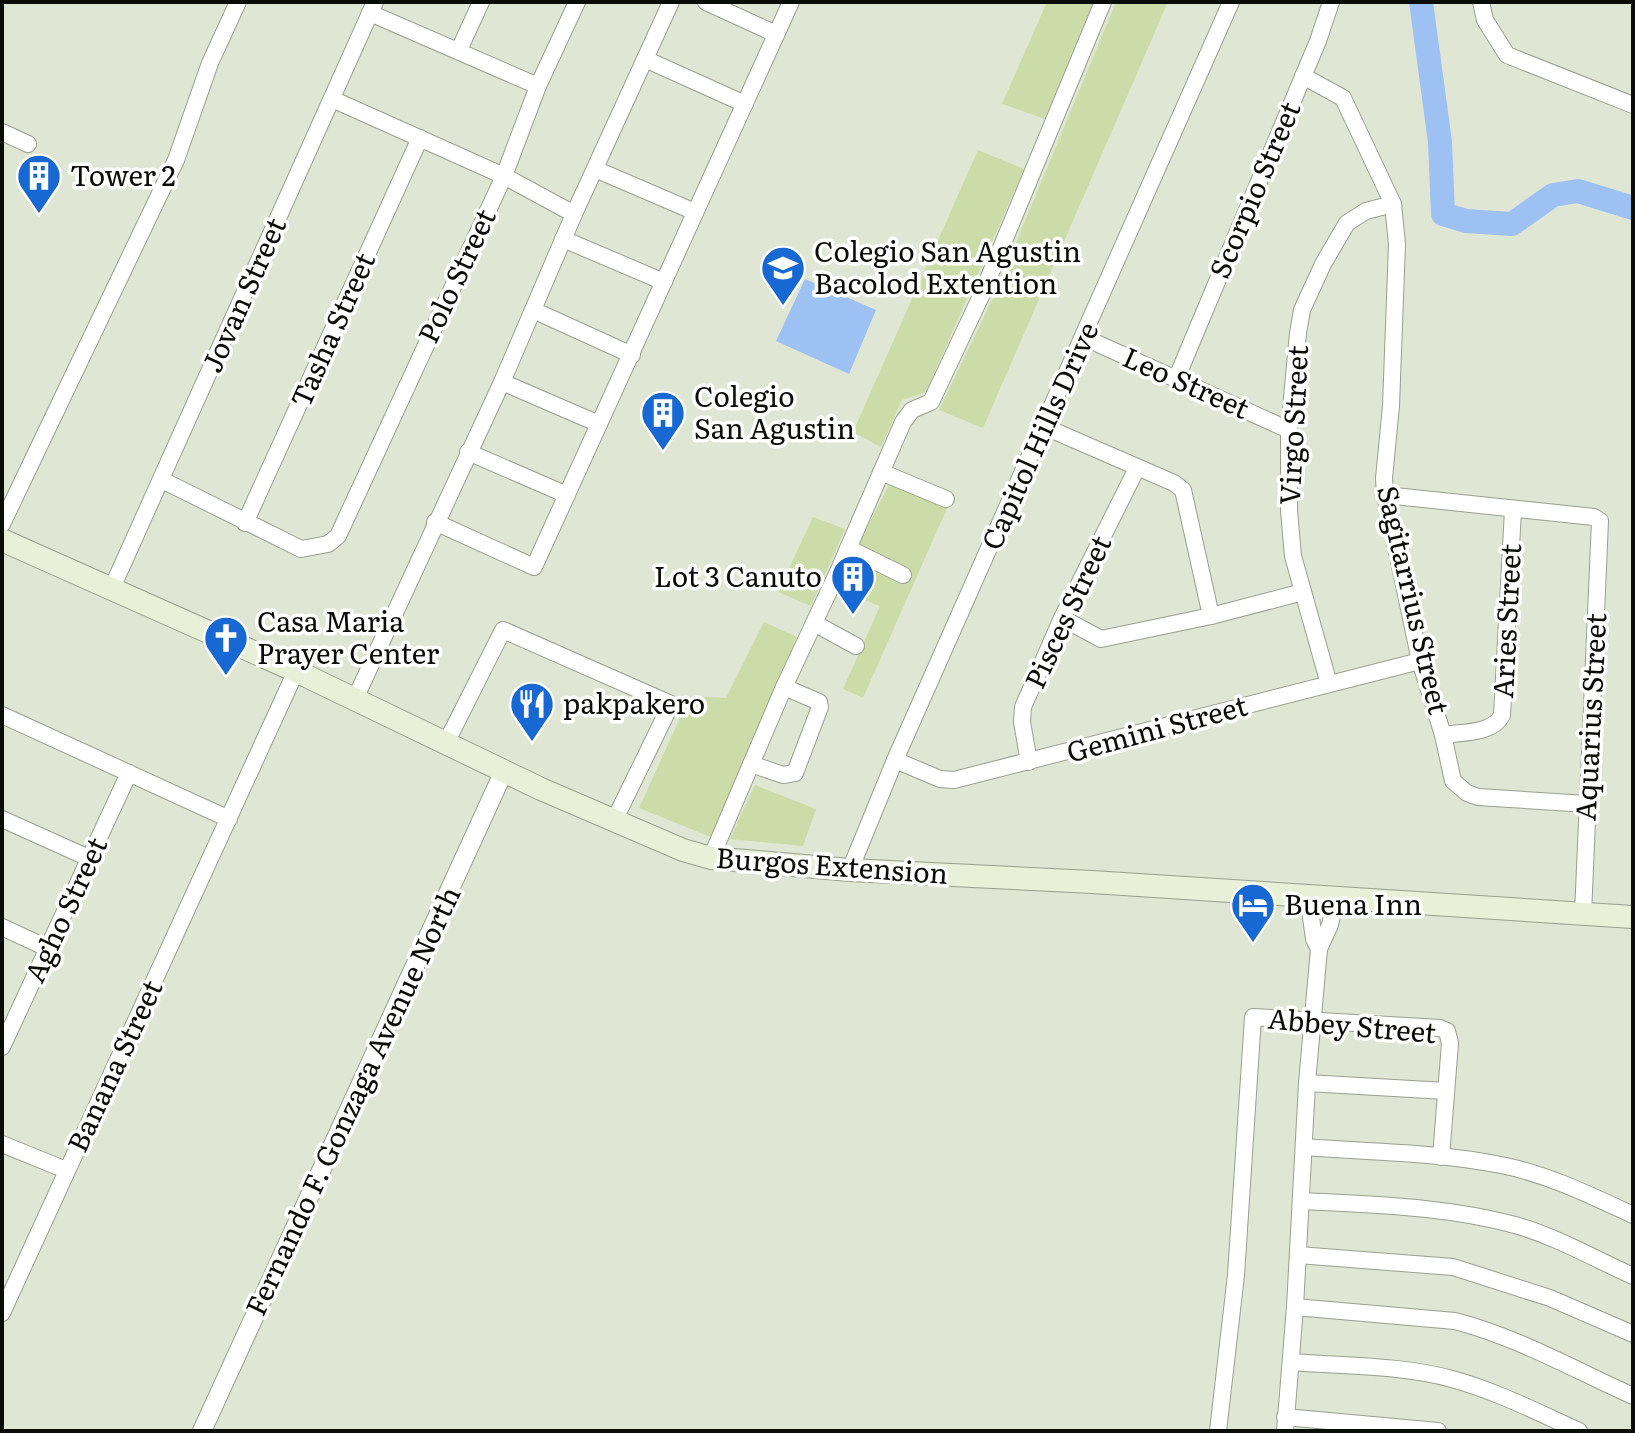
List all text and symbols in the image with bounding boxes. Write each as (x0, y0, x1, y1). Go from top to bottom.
street label: Scorpio Street (1197, 94, 1310, 284)
building icon: Tower 2 (15, 152, 63, 215)
place label: Tower 2 (70, 153, 176, 195)
street label: Polo Street (406, 200, 505, 349)
street label: Jovan Street (189, 209, 295, 378)
place label: Colegio San Agustin Bacolod Extention (814, 229, 1081, 303)
street label: Tasha Street (278, 244, 384, 413)
school or university icon: Colegio San Agustin Bacolod Extention (759, 244, 807, 307)
street label: Capitol Hills Drive (969, 315, 1107, 556)
street label: Leo Street (1117, 335, 1257, 428)
street label: Virgo Street (1267, 343, 1317, 506)
place label: Colegio San Agustin (694, 374, 855, 448)
building icon: Colegio San Agustin (639, 389, 687, 452)
street label: Sagitarrius Street (1368, 481, 1462, 719)
street label: Pisces Street (1012, 527, 1120, 695)
street label: Aries Street (1480, 542, 1530, 699)
building icon: Lot 3 Canuto (829, 553, 877, 616)
place label: Lot 3 Canuto (654, 554, 822, 596)
place label: Casa Maria Prayer Center (257, 599, 440, 673)
street label: Aquarius Street (1563, 611, 1615, 822)
church icon: Casa Maria Prayer Center (202, 614, 250, 677)
restaurant icon: pakpakero (508, 680, 556, 743)
place label: pakpakero (563, 681, 705, 723)
street label: Gemini Street (1062, 683, 1252, 771)
street label: Agho Street (12, 829, 117, 989)
street label: Burgos Extension (715, 835, 950, 893)
street label: Fernando F. Gonzaga Avenue North (233, 879, 469, 1322)
hotel icon: Buena Inn (1229, 881, 1277, 944)
place label: Buena Inn (1284, 882, 1422, 924)
street label: Banana Street (55, 971, 172, 1158)
street label: Abbey Street (1266, 996, 1439, 1052)

